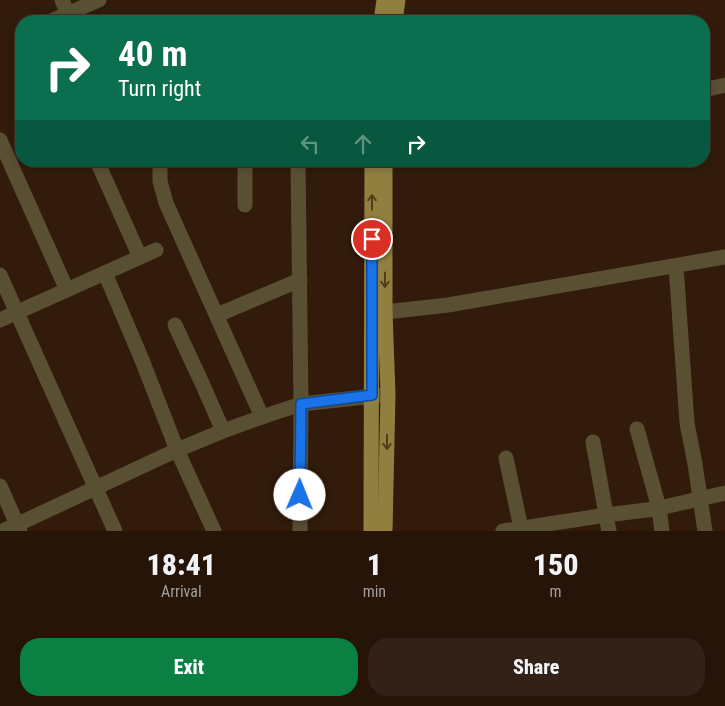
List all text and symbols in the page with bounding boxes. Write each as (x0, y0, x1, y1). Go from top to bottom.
text: 40 m (118, 34, 187, 75)
icon: right (35, 35, 100, 100)
text: Turn right (118, 76, 201, 101)
icon: left (296, 130, 324, 158)
icon: ahead (349, 130, 377, 158)
icon: right (402, 130, 430, 158)
one-way arrow (367, 195, 377, 211)
pin (351, 218, 393, 260)
icon: arrive (358, 225, 386, 253)
one-way arrow (380, 272, 390, 288)
one-way arrow (382, 434, 392, 450)
position arrow (273, 468, 325, 520)
text: 18:41 (147, 547, 216, 582)
text: 1 (367, 547, 382, 582)
text: 150 (533, 547, 578, 582)
text: Arrival (161, 582, 202, 601)
text: min (363, 582, 386, 601)
text: m (550, 582, 562, 601)
button: Exit (20, 638, 358, 696)
button: Share (368, 638, 705, 696)

